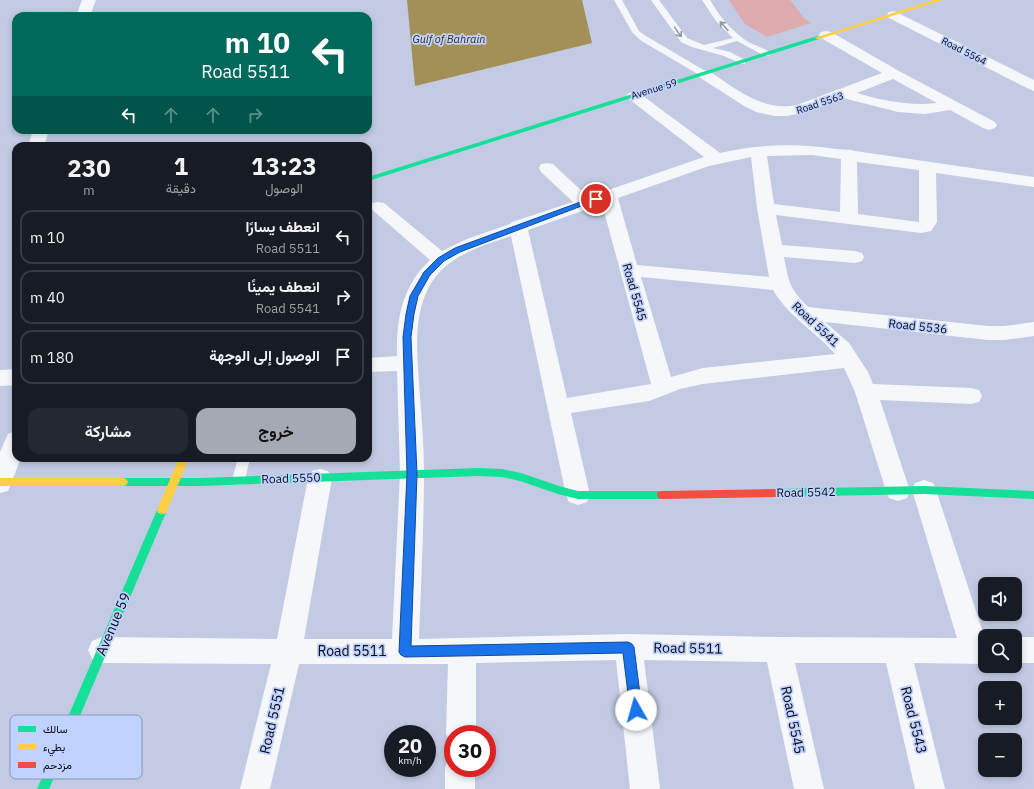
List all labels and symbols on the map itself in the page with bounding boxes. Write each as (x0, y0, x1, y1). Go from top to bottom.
one-way arrow (719, 21, 728, 31)
one-way arrow (674, 26, 682, 37)
water label: Gulf of Bahrain (412, 32, 486, 46)
street label: Road 5564 (939, 34, 989, 68)
street label: Avenue 59 (629, 76, 679, 102)
street label: Road 5563 (795, 89, 845, 117)
pin (579, 182, 613, 216)
street label: Road 5545 (620, 261, 650, 323)
street label: Road 5541 (789, 298, 843, 350)
street label: Road 5536 (888, 315, 948, 337)
street label: Road 5550 (261, 469, 321, 487)
street label: Road 5542 (776, 484, 836, 500)
street label: Avenue 59 (92, 590, 134, 658)
street label: Road 5511 (653, 638, 723, 658)
street label: Road 5511 (317, 642, 387, 660)
street label: Road 5551 (255, 684, 289, 756)
street label: Road 5545 (777, 684, 809, 756)
street label: Road 5543 (897, 684, 931, 756)
position arrow (615, 689, 657, 731)
legend (10, 715, 142, 779)
text: سالك (43, 722, 68, 736)
speed limit sign: 30 (444, 725, 496, 777)
text: بطيء (43, 740, 65, 757)
text: مزدحم (43, 758, 72, 773)

